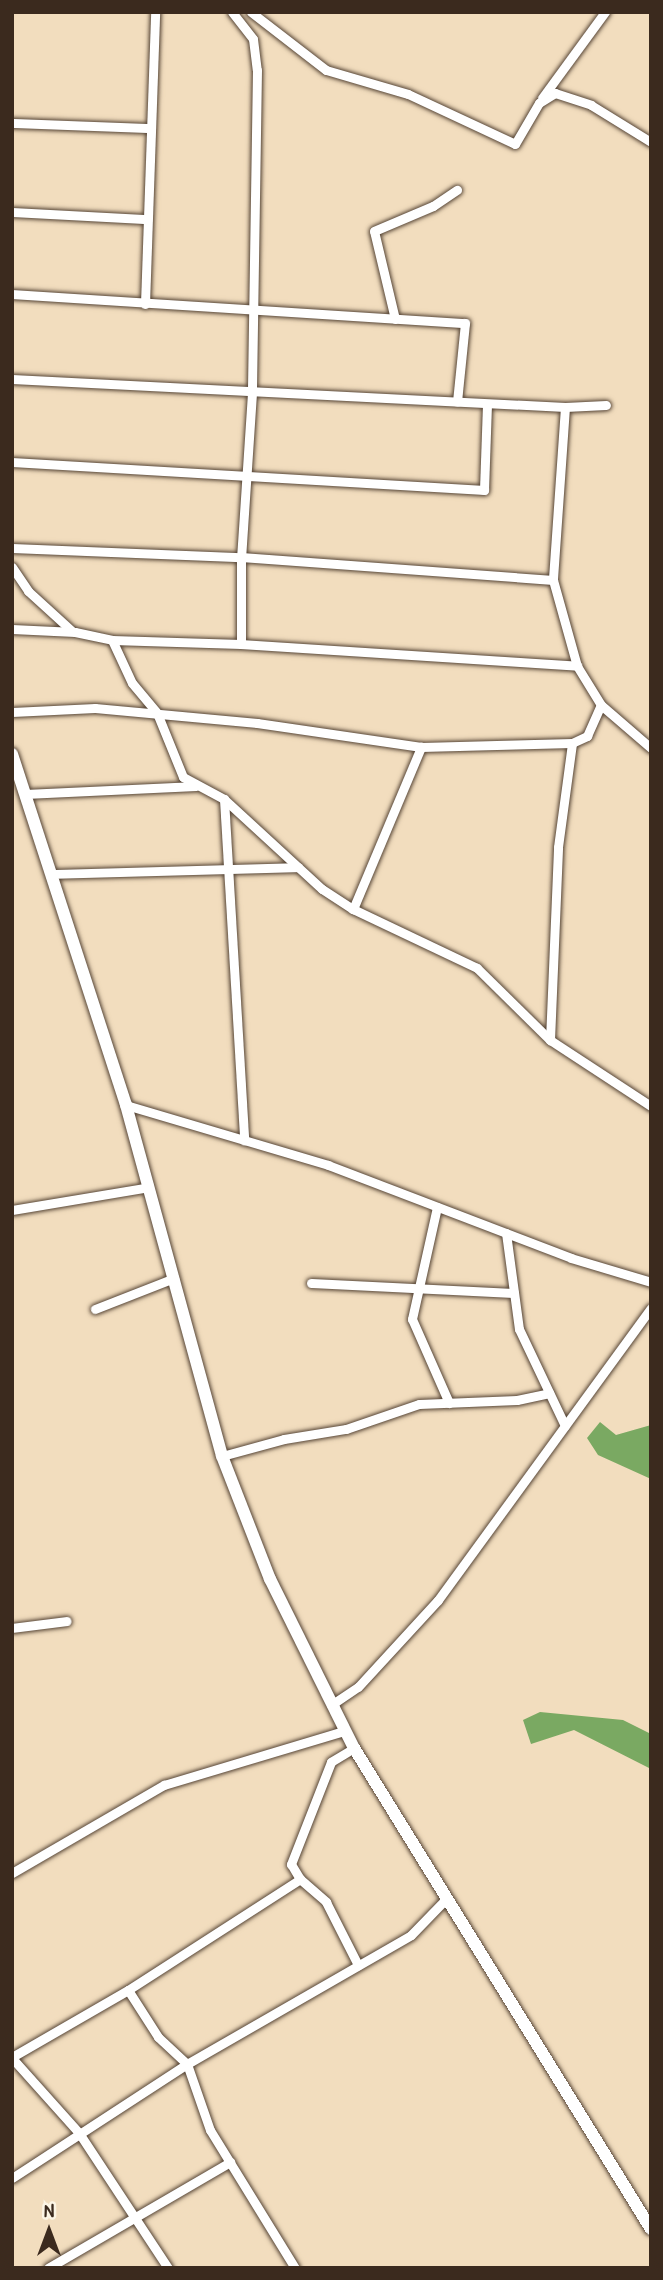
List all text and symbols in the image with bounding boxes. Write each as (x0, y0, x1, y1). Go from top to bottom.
north arrow (14, 2196, 84, 2266)
text: N (44, 2197, 54, 2223)

